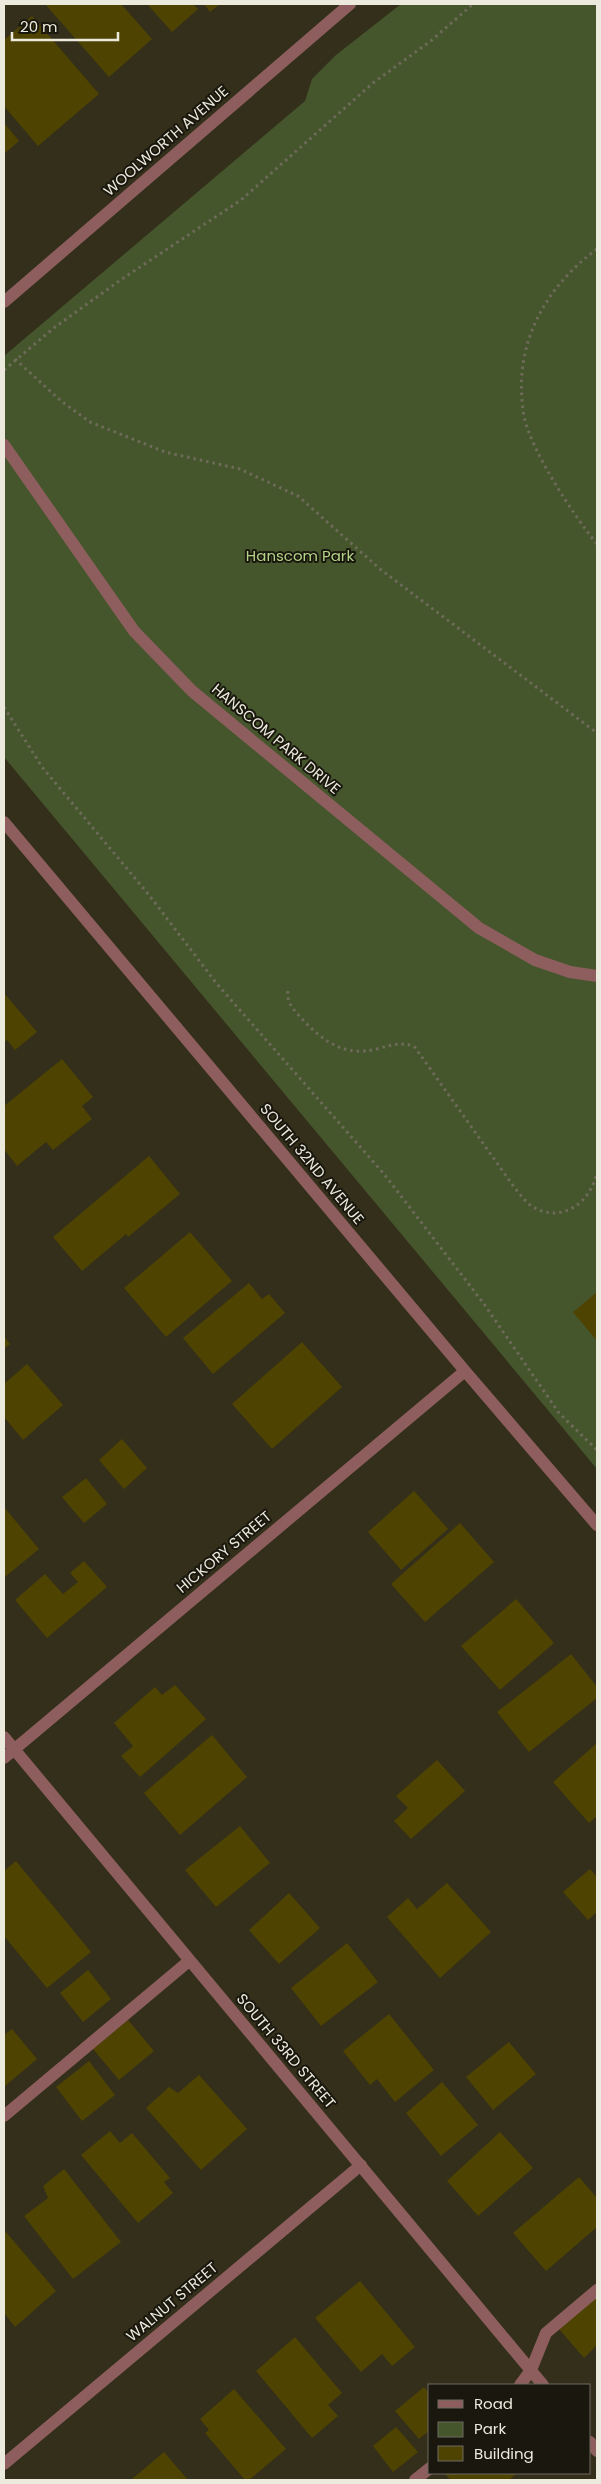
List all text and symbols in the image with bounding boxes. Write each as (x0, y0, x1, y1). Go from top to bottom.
scale bar (12, 10, 119, 42)
text: 20 m (20, 16, 58, 37)
street label: WOOLWORTH AVENUE (99, 81, 233, 201)
park label: Hanscom Park (246, 545, 354, 566)
street label: HANSCOM PARK DRIVE (207, 678, 345, 799)
street label: SOUTH 32ND AVENUE (255, 1099, 369, 1229)
street label: HICKORY STREET (172, 1506, 276, 1598)
street label: SOUTH 33RD STREET (232, 1989, 341, 2113)
street label: WALNUT STREET (121, 2257, 222, 2346)
legend (428, 2384, 591, 2474)
text: Road (474, 2393, 513, 2414)
text: Park (474, 2418, 506, 2439)
text: Building (474, 2443, 534, 2464)

